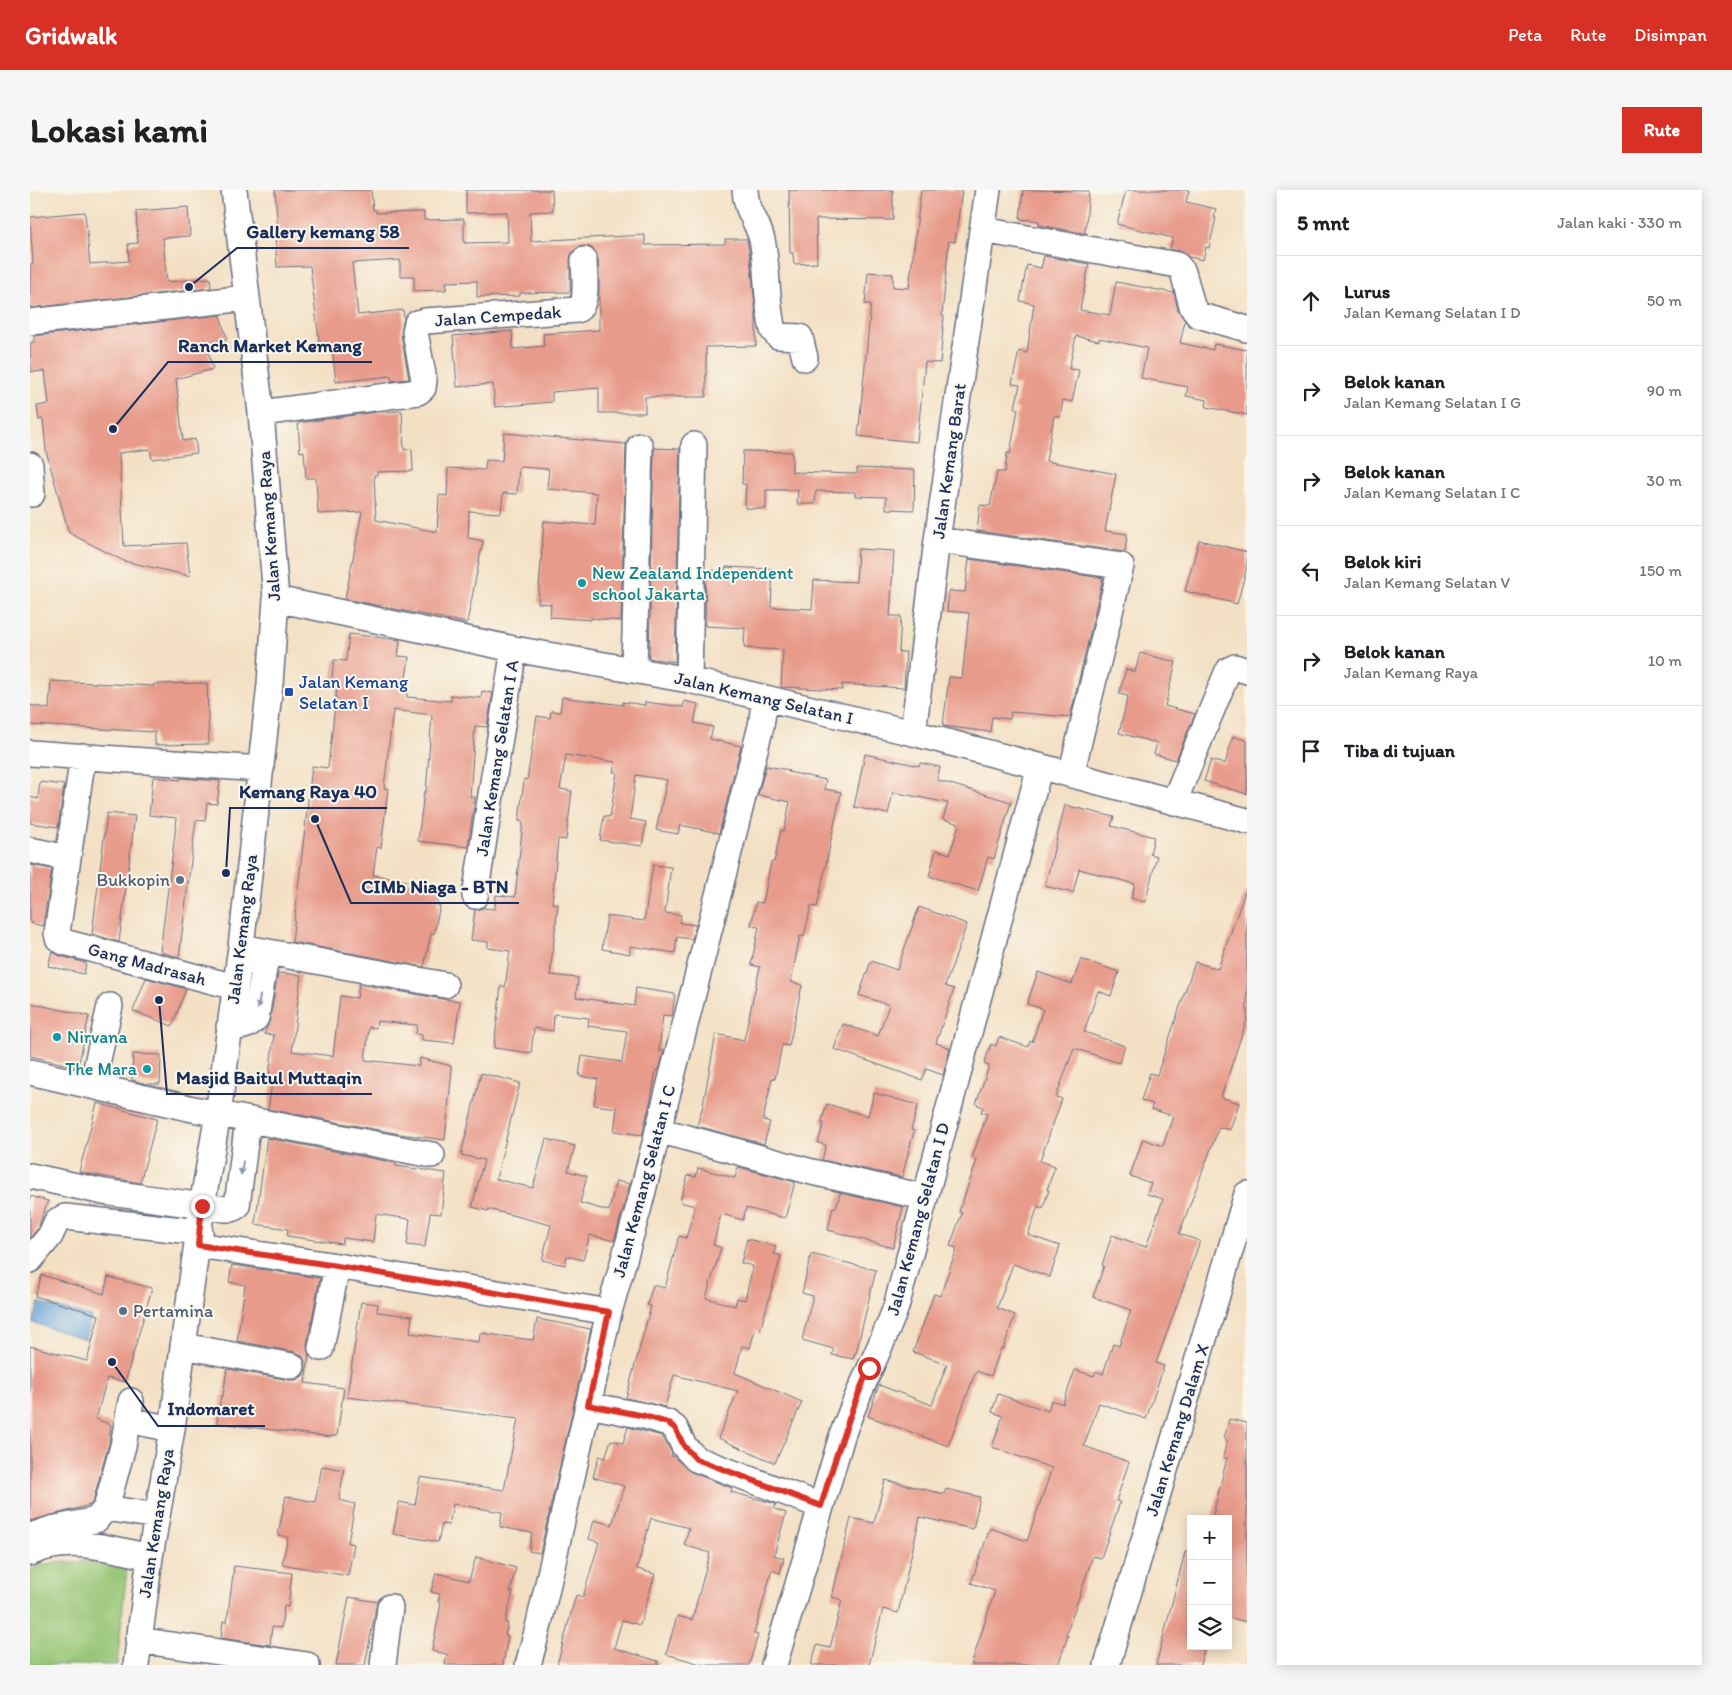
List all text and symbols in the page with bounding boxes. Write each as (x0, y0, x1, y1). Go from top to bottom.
text: Gridwalk (25, 21, 117, 50)
text: Peta (1508, 24, 1542, 46)
text: Rute (1570, 24, 1606, 46)
text: Disimpan (1634, 24, 1707, 46)
button: Rute (1622, 107, 1702, 153)
text: Lokasi kami (30, 109, 208, 151)
text: 5 mnt (1297, 210, 1350, 235)
text: Jalan kaki · 330 m (1557, 213, 1682, 232)
callout: Gallery kemang 58 (237, 214, 409, 248)
text: Gallery kemang 58 (246, 220, 400, 243)
text: Lurus (1344, 280, 1390, 303)
icon: ahead (1297, 287, 1325, 315)
text: 50 m (1647, 291, 1682, 310)
street label: Jalan Cempedak (434, 301, 563, 331)
text: Jalan Kemang Selatan I D (1344, 303, 1521, 322)
callout: Ranch Market Kemang (168, 328, 372, 362)
text: Ranch Market Kemang (178, 334, 363, 357)
text: Belok kanan (1344, 370, 1445, 393)
icon: right (1297, 377, 1325, 405)
text: 90 m (1647, 381, 1682, 400)
street label: Jalan Kemang Barat (927, 382, 971, 540)
text: Jalan Kemang Selatan I G (1344, 393, 1521, 412)
street label: Jalan Kemang Raya (253, 449, 285, 602)
text: Belok kanan (1344, 460, 1445, 483)
icon: right (1297, 467, 1325, 495)
text: 30 m (1646, 471, 1682, 490)
text: Jalan Kemang Selatan I C (1344, 483, 1520, 502)
text: Belok kiri (1344, 550, 1421, 573)
icon: left (1297, 557, 1325, 585)
text: 150 m (1639, 561, 1682, 580)
place label: New Zealand Independent school Jakarta (592, 562, 794, 605)
text: Jalan Kemang Selatan V (1344, 573, 1510, 592)
marker: New Zealand Independent school Jakarta (576, 577, 588, 589)
text: Belok kanan (1344, 640, 1445, 663)
icon: right (1297, 647, 1325, 675)
text: 10 m (1648, 651, 1682, 670)
street label: Jalan Kemang Selatan I A (471, 658, 523, 858)
text: Jalan Kemang Raya (1344, 663, 1478, 682)
street label: Jalan Kemang Selatan I (672, 667, 856, 729)
place label: Jalan Kemang Selatan I (299, 671, 409, 714)
marker: Jalan Kemang Selatan I (283, 686, 295, 698)
icon: arrive (1297, 737, 1325, 765)
text: Tiba di tujuan (1344, 739, 1455, 762)
callout: Kemang Raya 40 (230, 774, 387, 808)
text: Kemang Raya 40 (239, 780, 377, 803)
street label: Jalan Kemang Raya (222, 852, 262, 1005)
place label: Bukkopin (97, 869, 170, 891)
callout: CIMb Niaga - BTN (351, 869, 519, 903)
marker: Bukkopin (174, 874, 186, 886)
text: CIMb Niaga - BTN (361, 875, 509, 898)
street label: Gang Madrasah (85, 938, 209, 990)
one-way arrow (254, 995, 262, 1011)
place label: Nirvana (67, 1026, 128, 1048)
marker: Nirvana (51, 1031, 63, 1043)
place label: The Mara (65, 1058, 138, 1080)
callout: Masjid Baitul Muttaqin (167, 1060, 372, 1094)
marker: The Mara (141, 1063, 153, 1075)
text: Masjid Baitul Muttaqin (176, 1066, 362, 1089)
street label: Jalan Kemang Selatan I C (608, 1082, 680, 1280)
street label: Jalan Kemang Selatan I D (882, 1120, 954, 1318)
one-way arrow (238, 1161, 246, 1177)
route end (191, 1195, 214, 1218)
place label: Pertamina (133, 1300, 214, 1322)
marker: Pertamina (117, 1305, 129, 1317)
street label: Jalan Kemang Dalam X (1140, 1341, 1214, 1519)
route start (858, 1357, 881, 1380)
callout: Indomaret (158, 1392, 265, 1426)
text: Indomaret (168, 1397, 255, 1420)
street label: Jalan Kemang Raya (133, 1446, 179, 1599)
map controls (1187, 1515, 1232, 1650)
button: + (1187, 1515, 1232, 1560)
button: − (1187, 1560, 1232, 1605)
button: layers (1187, 1605, 1232, 1650)

